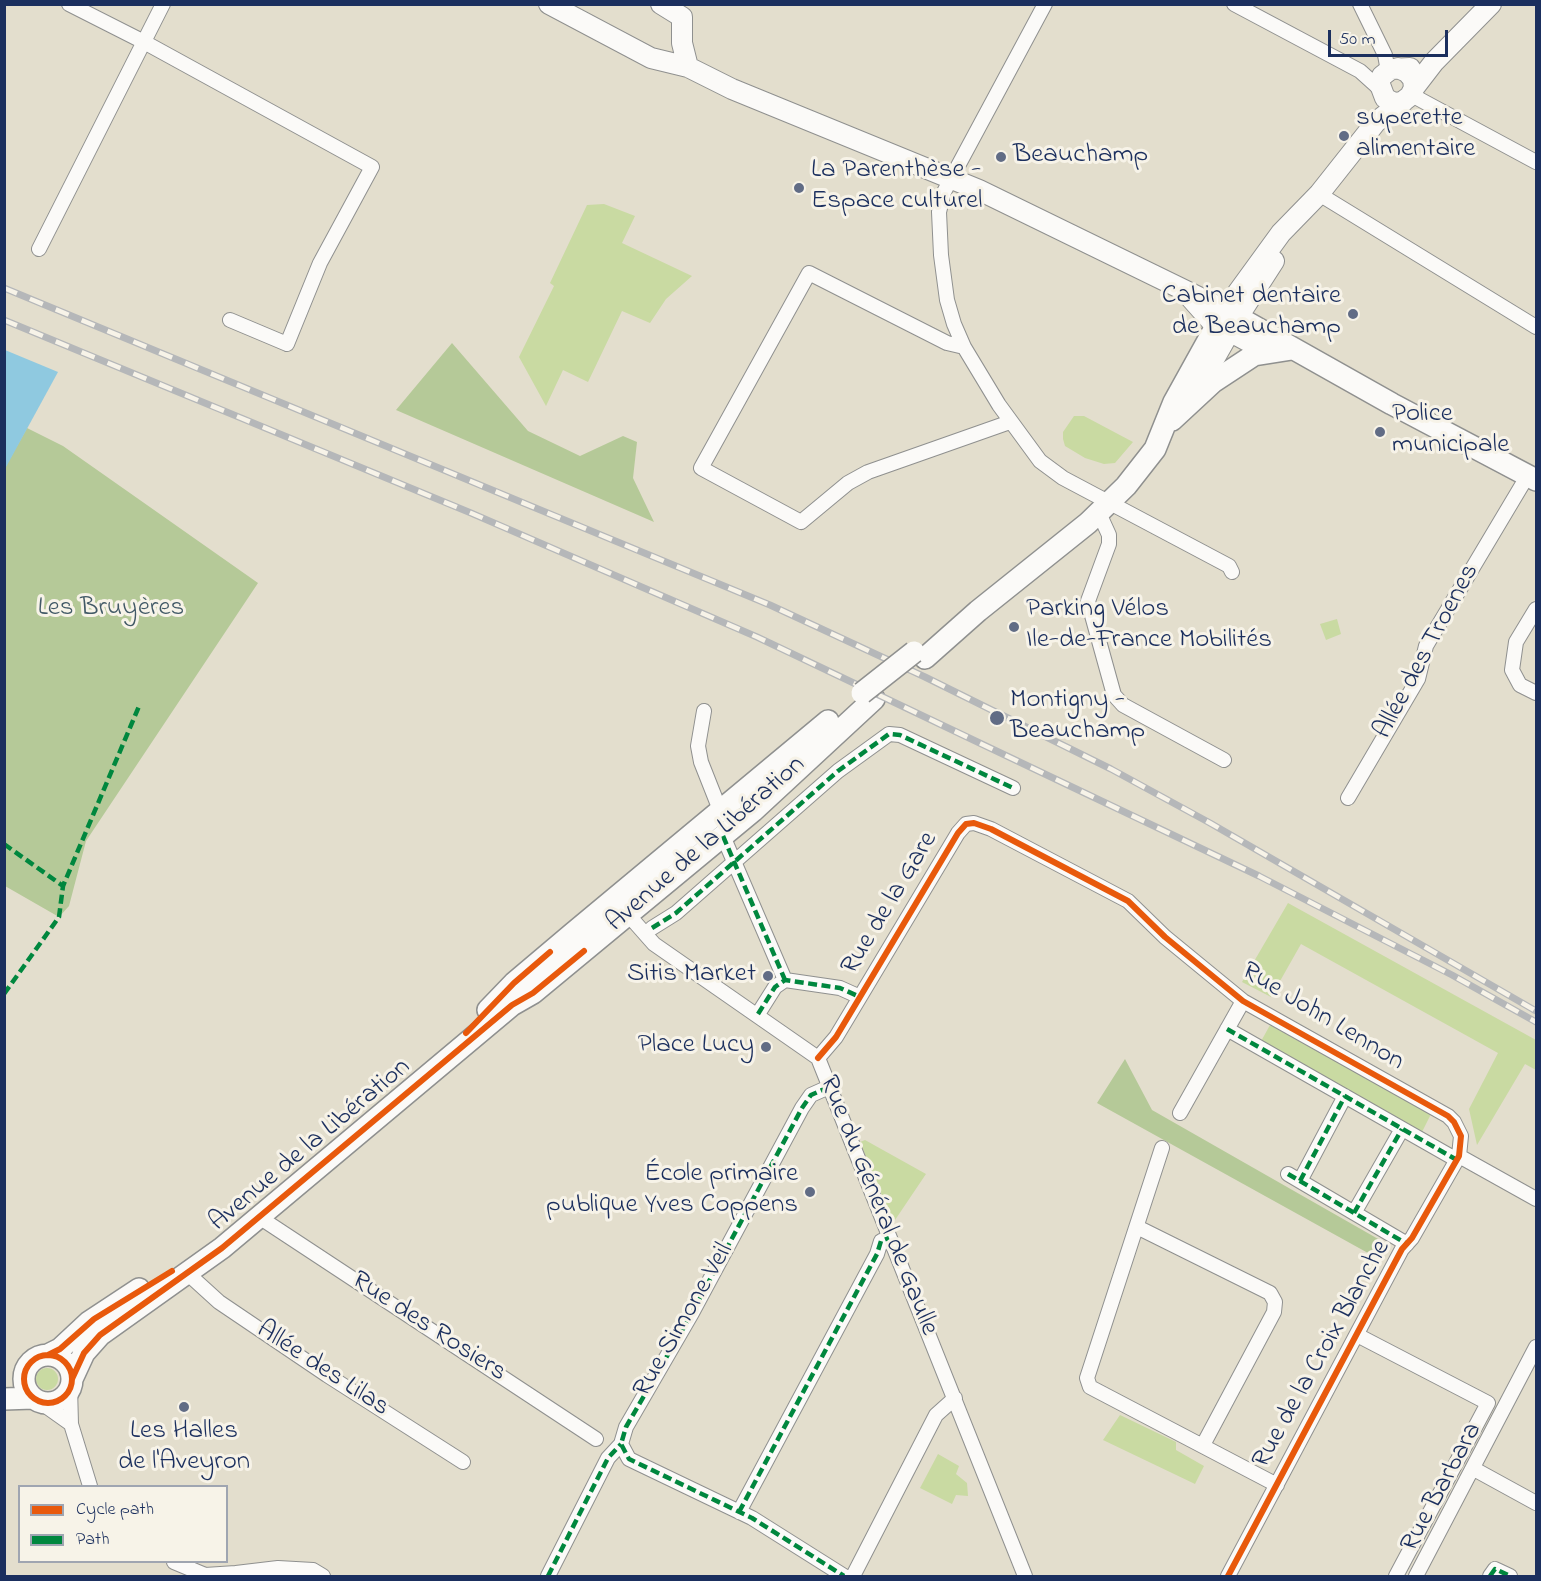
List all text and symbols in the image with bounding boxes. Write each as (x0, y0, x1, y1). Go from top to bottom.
scale bar (1331, 18, 1451, 56)
text: 50 m (1339, 27, 1376, 53)
place label: superette alimentaire (1356, 104, 1475, 167)
marker: superette alimentaire (1337, 129, 1351, 143)
place label: Beauchamp (1013, 141, 1148, 173)
marker: Beauchamp (994, 150, 1008, 164)
place label: La Parenthèse - Espace culturel (811, 156, 983, 219)
marker: La Parenthèse - Espace culturel (792, 181, 806, 195)
place label: Cabinet dentaire de Beauchamp (1162, 282, 1341, 345)
marker: Cabinet dentaire de Beauchamp (1346, 307, 1360, 321)
place label: Police municipale (1392, 400, 1509, 463)
marker: Police municipale (1373, 425, 1387, 439)
street label: Allée des Troenes (1368, 559, 1488, 745)
park label: Les Bruyères (38, 594, 184, 626)
place label: Parking Vélos Ile-de-France Mobilités (1026, 595, 1272, 658)
marker: Parking Vélos Ile-de-France Mobilités (1007, 620, 1021, 634)
place label: Montigny - Beauchamp (1010, 686, 1145, 749)
marker: Montigny - Beauchamp (988, 709, 1006, 727)
street label: Avenue de la Libération (601, 750, 813, 940)
street label: Rue de la Gare (836, 827, 946, 981)
street label: Rue John Lennon (1235, 957, 1409, 1079)
place label: Sitis Market (627, 960, 756, 992)
marker: Sitis Market (761, 969, 775, 983)
place label: Place Lucy (638, 1031, 754, 1063)
marker: Place Lucy (759, 1040, 773, 1054)
street label: Avenue de la Libération (204, 1052, 418, 1240)
street label: Rue du Général de Gaulle (810, 1071, 944, 1341)
place label: École primaire publique Yves Coppens (546, 1160, 798, 1223)
marker: École primaire publique Yves Coppens (803, 1185, 817, 1199)
street label: Rue de la Croix Blanche (1247, 1235, 1399, 1475)
street label: Rue Simone Veil (628, 1238, 742, 1404)
street label: Rue des Rosiers (344, 1266, 512, 1390)
street label: Allée des Lilas (249, 1315, 395, 1425)
marker: Les Halles de l'Aveyron (177, 1400, 191, 1414)
place label: Les Halles de l'Aveyron (118, 1417, 250, 1480)
street label: Rue Barbara (1395, 1418, 1491, 1558)
legend (18, 1485, 228, 1563)
text: Cycle path (76, 1497, 154, 1523)
text: Path (76, 1527, 110, 1553)

